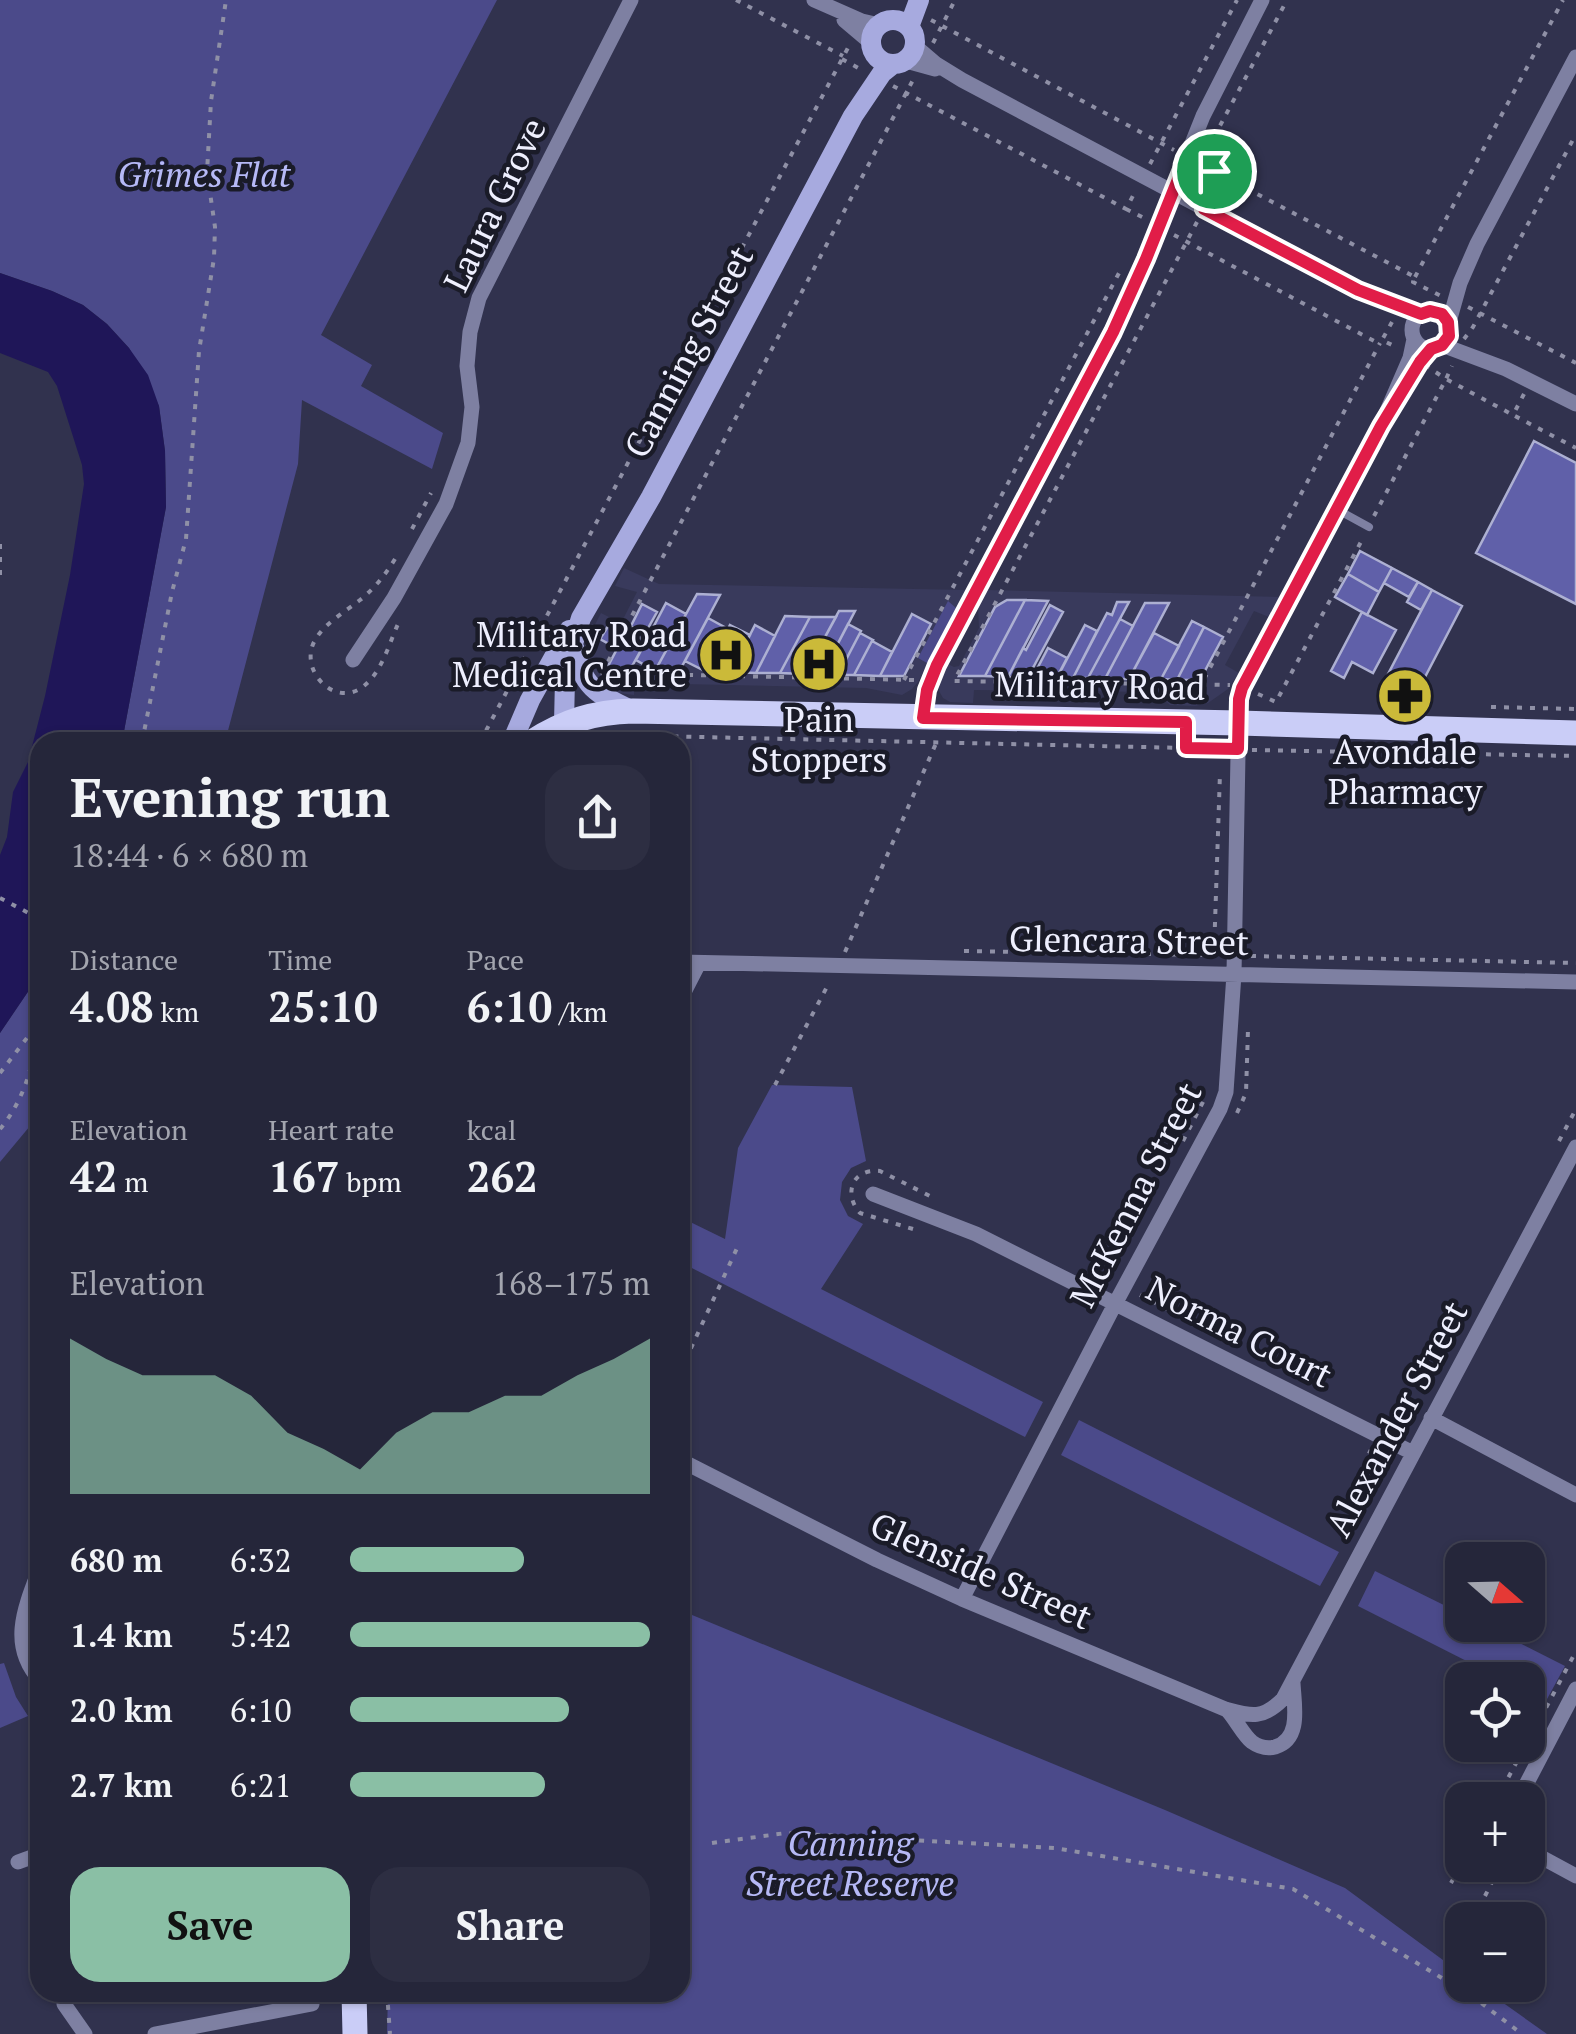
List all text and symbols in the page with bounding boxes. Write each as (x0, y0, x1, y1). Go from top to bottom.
street label: Laura Grove (432, 110, 556, 299)
pin (1172, 129, 1257, 214)
icon: arrive (1187, 144, 1242, 199)
park label: Grimes Flat (118, 151, 292, 197)
street label: Canning Street (613, 238, 763, 465)
place label: Military Road Medical Centre (452, 611, 687, 697)
hospital icon: Military Road Medical Centre (696, 625, 756, 685)
hospital icon: Pain Stoppers (789, 634, 849, 694)
street label: Military Road (994, 660, 1206, 710)
pharmacy icon: Avondale Pharmacy (1375, 666, 1435, 726)
place label: Pain Stoppers (751, 696, 887, 782)
place label: Avondale Pharmacy (1328, 728, 1484, 814)
text: Evening run (70, 760, 390, 833)
button: share (545, 765, 650, 870)
text: 18:44 · 6 × 680 m (70, 834, 308, 876)
street label: Glencara Street (1009, 915, 1249, 965)
text: Distance (70, 941, 178, 978)
text: Time (268, 941, 332, 978)
text: Pace (467, 941, 524, 978)
text: 4.08 (70, 978, 154, 1034)
text: 25:10 (268, 978, 378, 1034)
text: 6:10 (467, 978, 552, 1034)
text: km (154, 993, 199, 1030)
text: /km (552, 993, 607, 1030)
street label: McKenna Street (1059, 1074, 1212, 1315)
text: Elevation (70, 1111, 188, 1148)
text: Heart rate (268, 1111, 394, 1148)
text: kcal (467, 1111, 516, 1148)
text: 42 (70, 1148, 117, 1204)
text: 167 (268, 1148, 340, 1204)
text: 262 (467, 1148, 538, 1204)
text: m (117, 1163, 148, 1200)
text: bpm (340, 1163, 402, 1200)
text: Elevation (70, 1262, 204, 1304)
text: 168–175 m (492, 1262, 650, 1304)
street label: Norma Court (1139, 1265, 1340, 1398)
street label: Alexander Street (1315, 1293, 1478, 1544)
street label: Glenside Street (864, 1501, 1099, 1639)
text: 680 m (70, 1539, 162, 1581)
text: 6:32 (230, 1539, 292, 1581)
north arrow (1445, 1542, 1545, 1642)
map controls (1445, 1542, 1545, 2002)
text: 1.4 km (70, 1614, 173, 1656)
text: 5:42 (230, 1614, 292, 1656)
button: locate (1445, 1662, 1545, 1762)
text: 2.0 km (70, 1689, 173, 1731)
text: 6:10 (230, 1689, 292, 1731)
text: 2.7 km (70, 1764, 173, 1806)
text: 6:21 (230, 1764, 292, 1806)
button: + (1445, 1782, 1545, 1882)
park label: Canning Street Reserve (746, 1820, 954, 1906)
button: Save (70, 1867, 350, 1982)
button: Share (370, 1867, 650, 1982)
button: − (1445, 1902, 1545, 2002)

